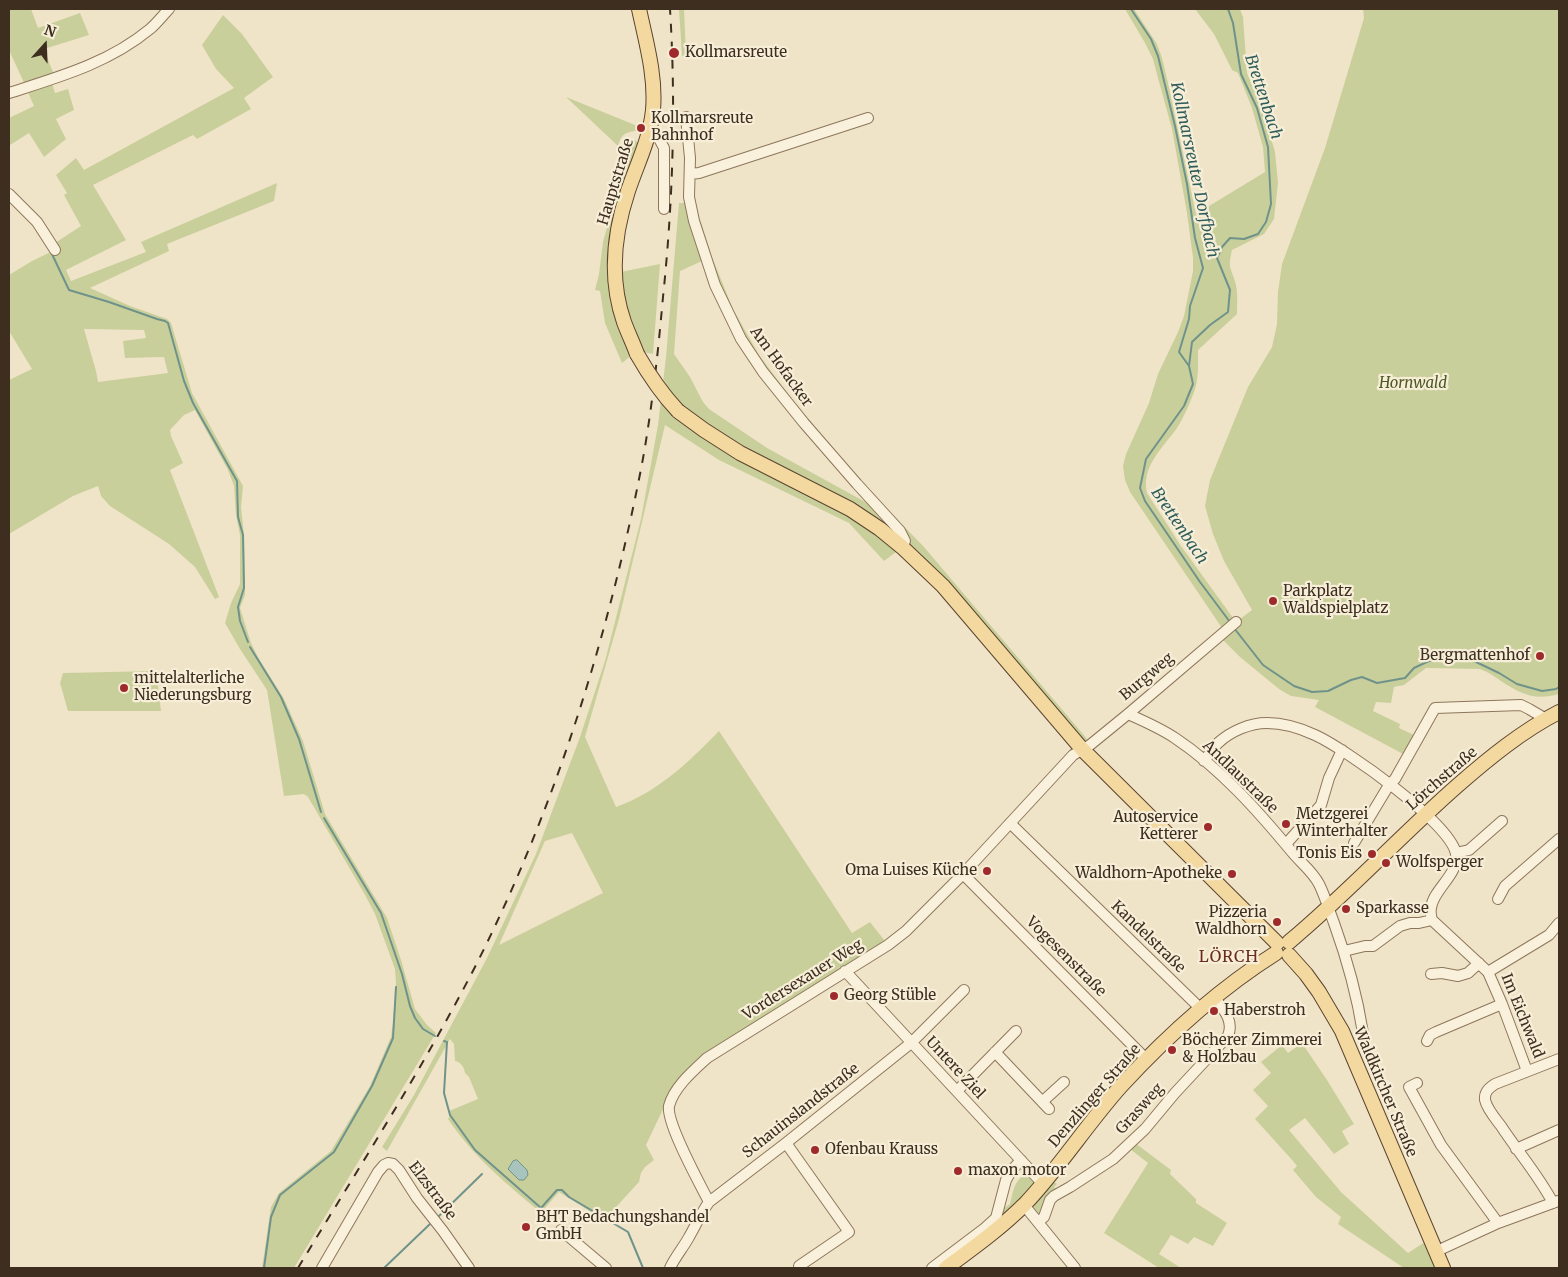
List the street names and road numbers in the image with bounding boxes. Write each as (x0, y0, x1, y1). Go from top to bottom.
street label: Hauptstraße (594, 136, 638, 228)
street label: Am Hofacker (746, 324, 816, 410)
street label: Burgweg (1116, 649, 1178, 705)
street label: Andlaustraße (1199, 737, 1281, 817)
street label: Lörchstraße (1403, 744, 1481, 814)
street label: Kandelstraße (1107, 897, 1189, 977)
street label: Vogesenstraße (1022, 913, 1110, 1001)
street label: Vordersexauer Weg (740, 936, 866, 1024)
street label: Im Eichwald (1497, 971, 1547, 1061)
street label: Waldkircher Straße (1349, 1024, 1421, 1160)
street label: Untere Ziel (922, 1033, 988, 1103)
street label: Denzlinger Straße (1045, 1041, 1145, 1151)
street label: Schauinslandstraße (739, 1060, 863, 1162)
street label: Grasweg (1113, 1080, 1167, 1138)
street label: Elzstraße (404, 1158, 460, 1224)

